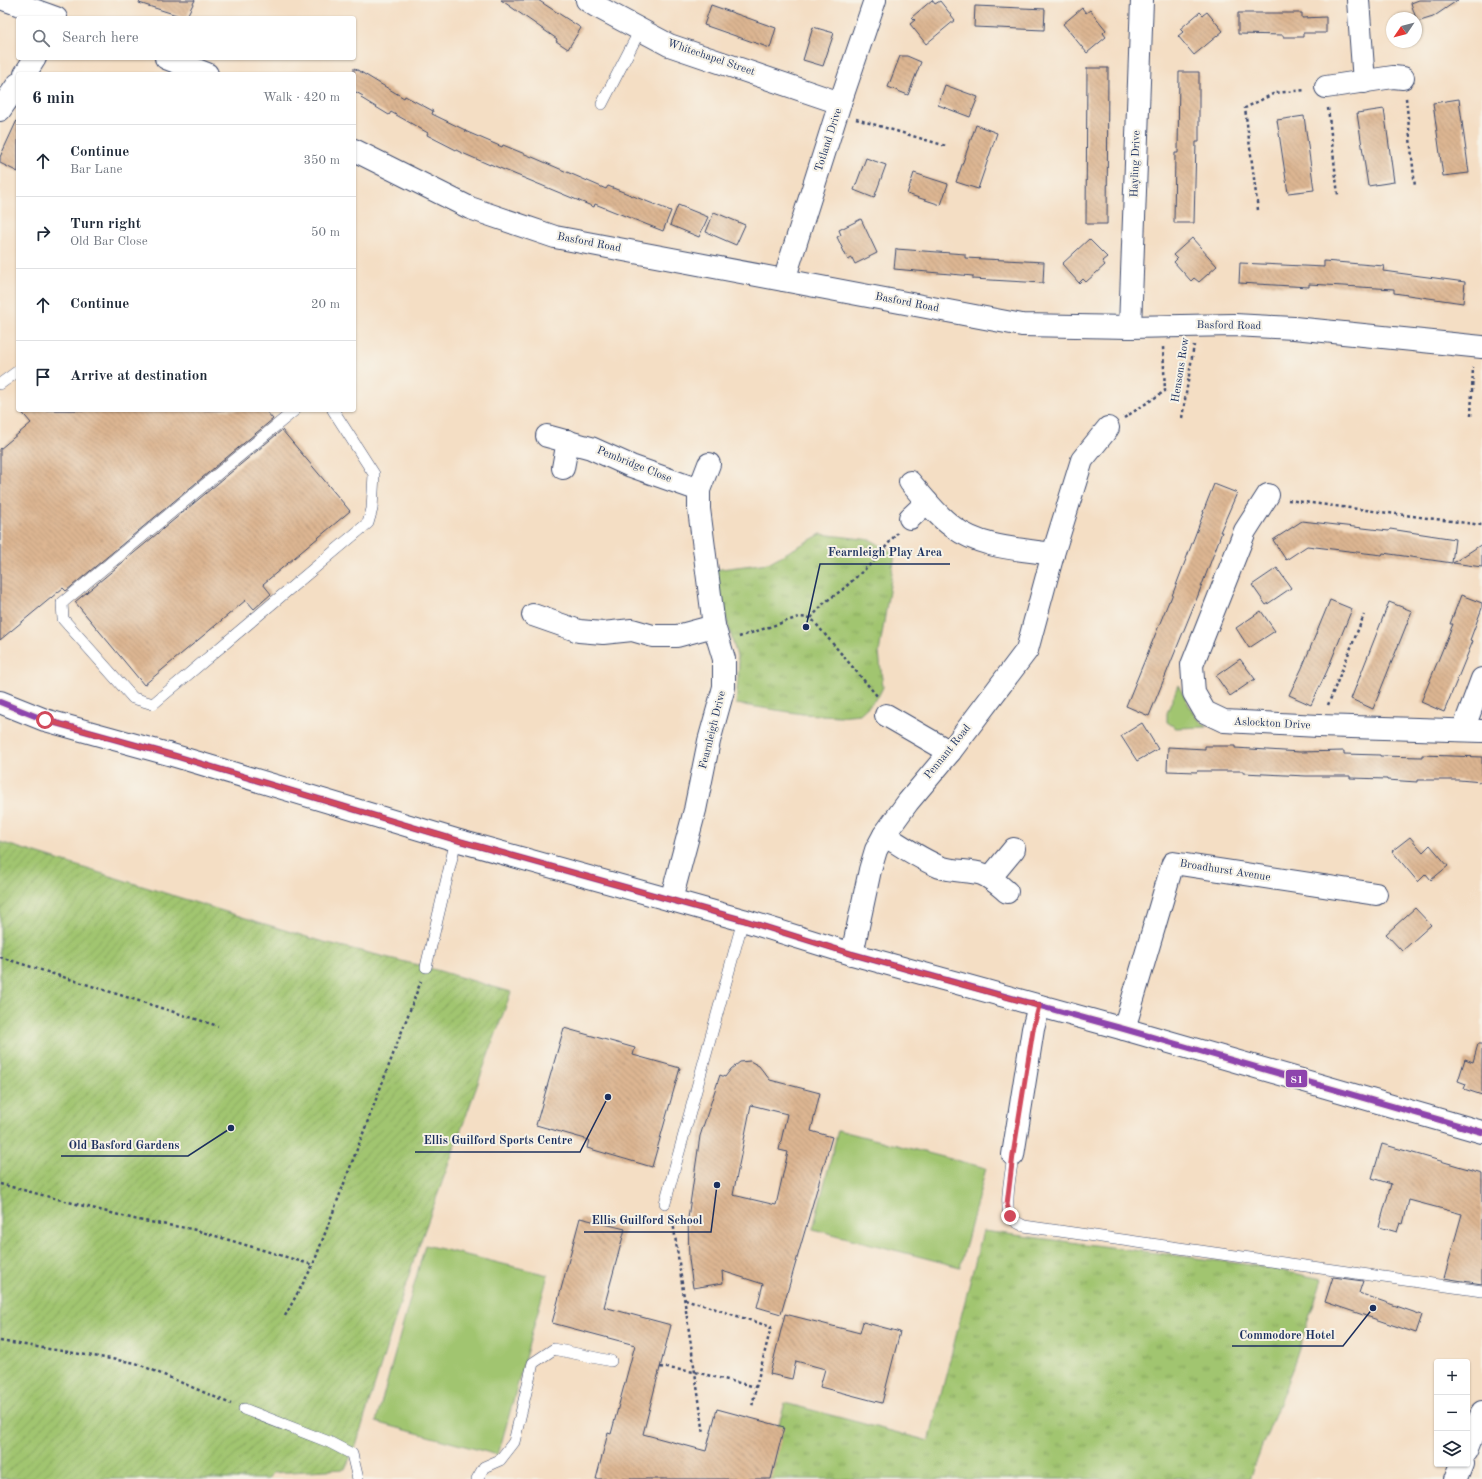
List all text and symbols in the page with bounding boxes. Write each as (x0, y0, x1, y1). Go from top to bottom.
north arrow (1386, 12, 1422, 48)
search box (16, 16, 356, 60)
icon: search (30, 27, 52, 49)
text: Search here (62, 31, 139, 46)
street label: Whitechapel Street (666, 38, 756, 78)
text: 6 min (32, 90, 75, 107)
text: Walk · 420 m (263, 91, 340, 104)
street label: Totland Drive (814, 107, 844, 173)
street label: Hayling Drive (1129, 130, 1143, 198)
text: Continue (70, 145, 129, 160)
icon: ahead (32, 150, 54, 172)
text: 350 m (303, 154, 340, 167)
text: Bar Lane (70, 163, 123, 176)
text: Turn right (70, 217, 141, 232)
icon: right (32, 222, 54, 244)
text: 50 m (311, 226, 340, 239)
street label: Basford Road (556, 231, 622, 255)
text: Old Bar Close (70, 235, 148, 248)
street label: Basford Road (874, 291, 940, 315)
icon: ahead (32, 294, 54, 316)
text: Continue (70, 297, 129, 312)
text: 20 m (311, 298, 340, 311)
street label: Basford Road (1197, 320, 1262, 332)
street label: Hensons Row (1170, 336, 1192, 403)
icon: arrive (32, 366, 54, 388)
text: Arrive at destination (70, 369, 208, 384)
street label: Pembridge Close (595, 445, 673, 485)
callout: Fearnleigh Play Area (820, 540, 950, 564)
text: Fearnleigh Play Area (828, 547, 942, 559)
street label: Fearnleigh Drive (698, 690, 728, 770)
route start (36, 711, 54, 729)
street label: Aslockton Drive (1233, 716, 1311, 732)
street label: Pennant Road (923, 722, 973, 781)
street label: Broadhurst Avenue (1179, 858, 1271, 884)
line badge: 81 (1285, 1069, 1308, 1088)
text: 81 (1291, 1075, 1303, 1086)
callout: Ellis Guilford Sports Centre (415, 1128, 580, 1152)
callout: Old Basford Gardens (61, 1132, 188, 1156)
text: Ellis Guilford Sports Centre (423, 1135, 573, 1147)
text: Old Basford Gardens (68, 1140, 180, 1152)
route end (1001, 1207, 1019, 1225)
callout: Ellis Guilford School (584, 1208, 711, 1232)
text: Ellis Guilford School (591, 1215, 703, 1227)
callout: Commodore Hotel (1232, 1322, 1343, 1346)
text: Commodore Hotel (1239, 1330, 1335, 1342)
map controls (1434, 1359, 1470, 1467)
button: + (1434, 1359, 1470, 1395)
button: − (1434, 1395, 1470, 1431)
button: layers (1434, 1431, 1470, 1467)

